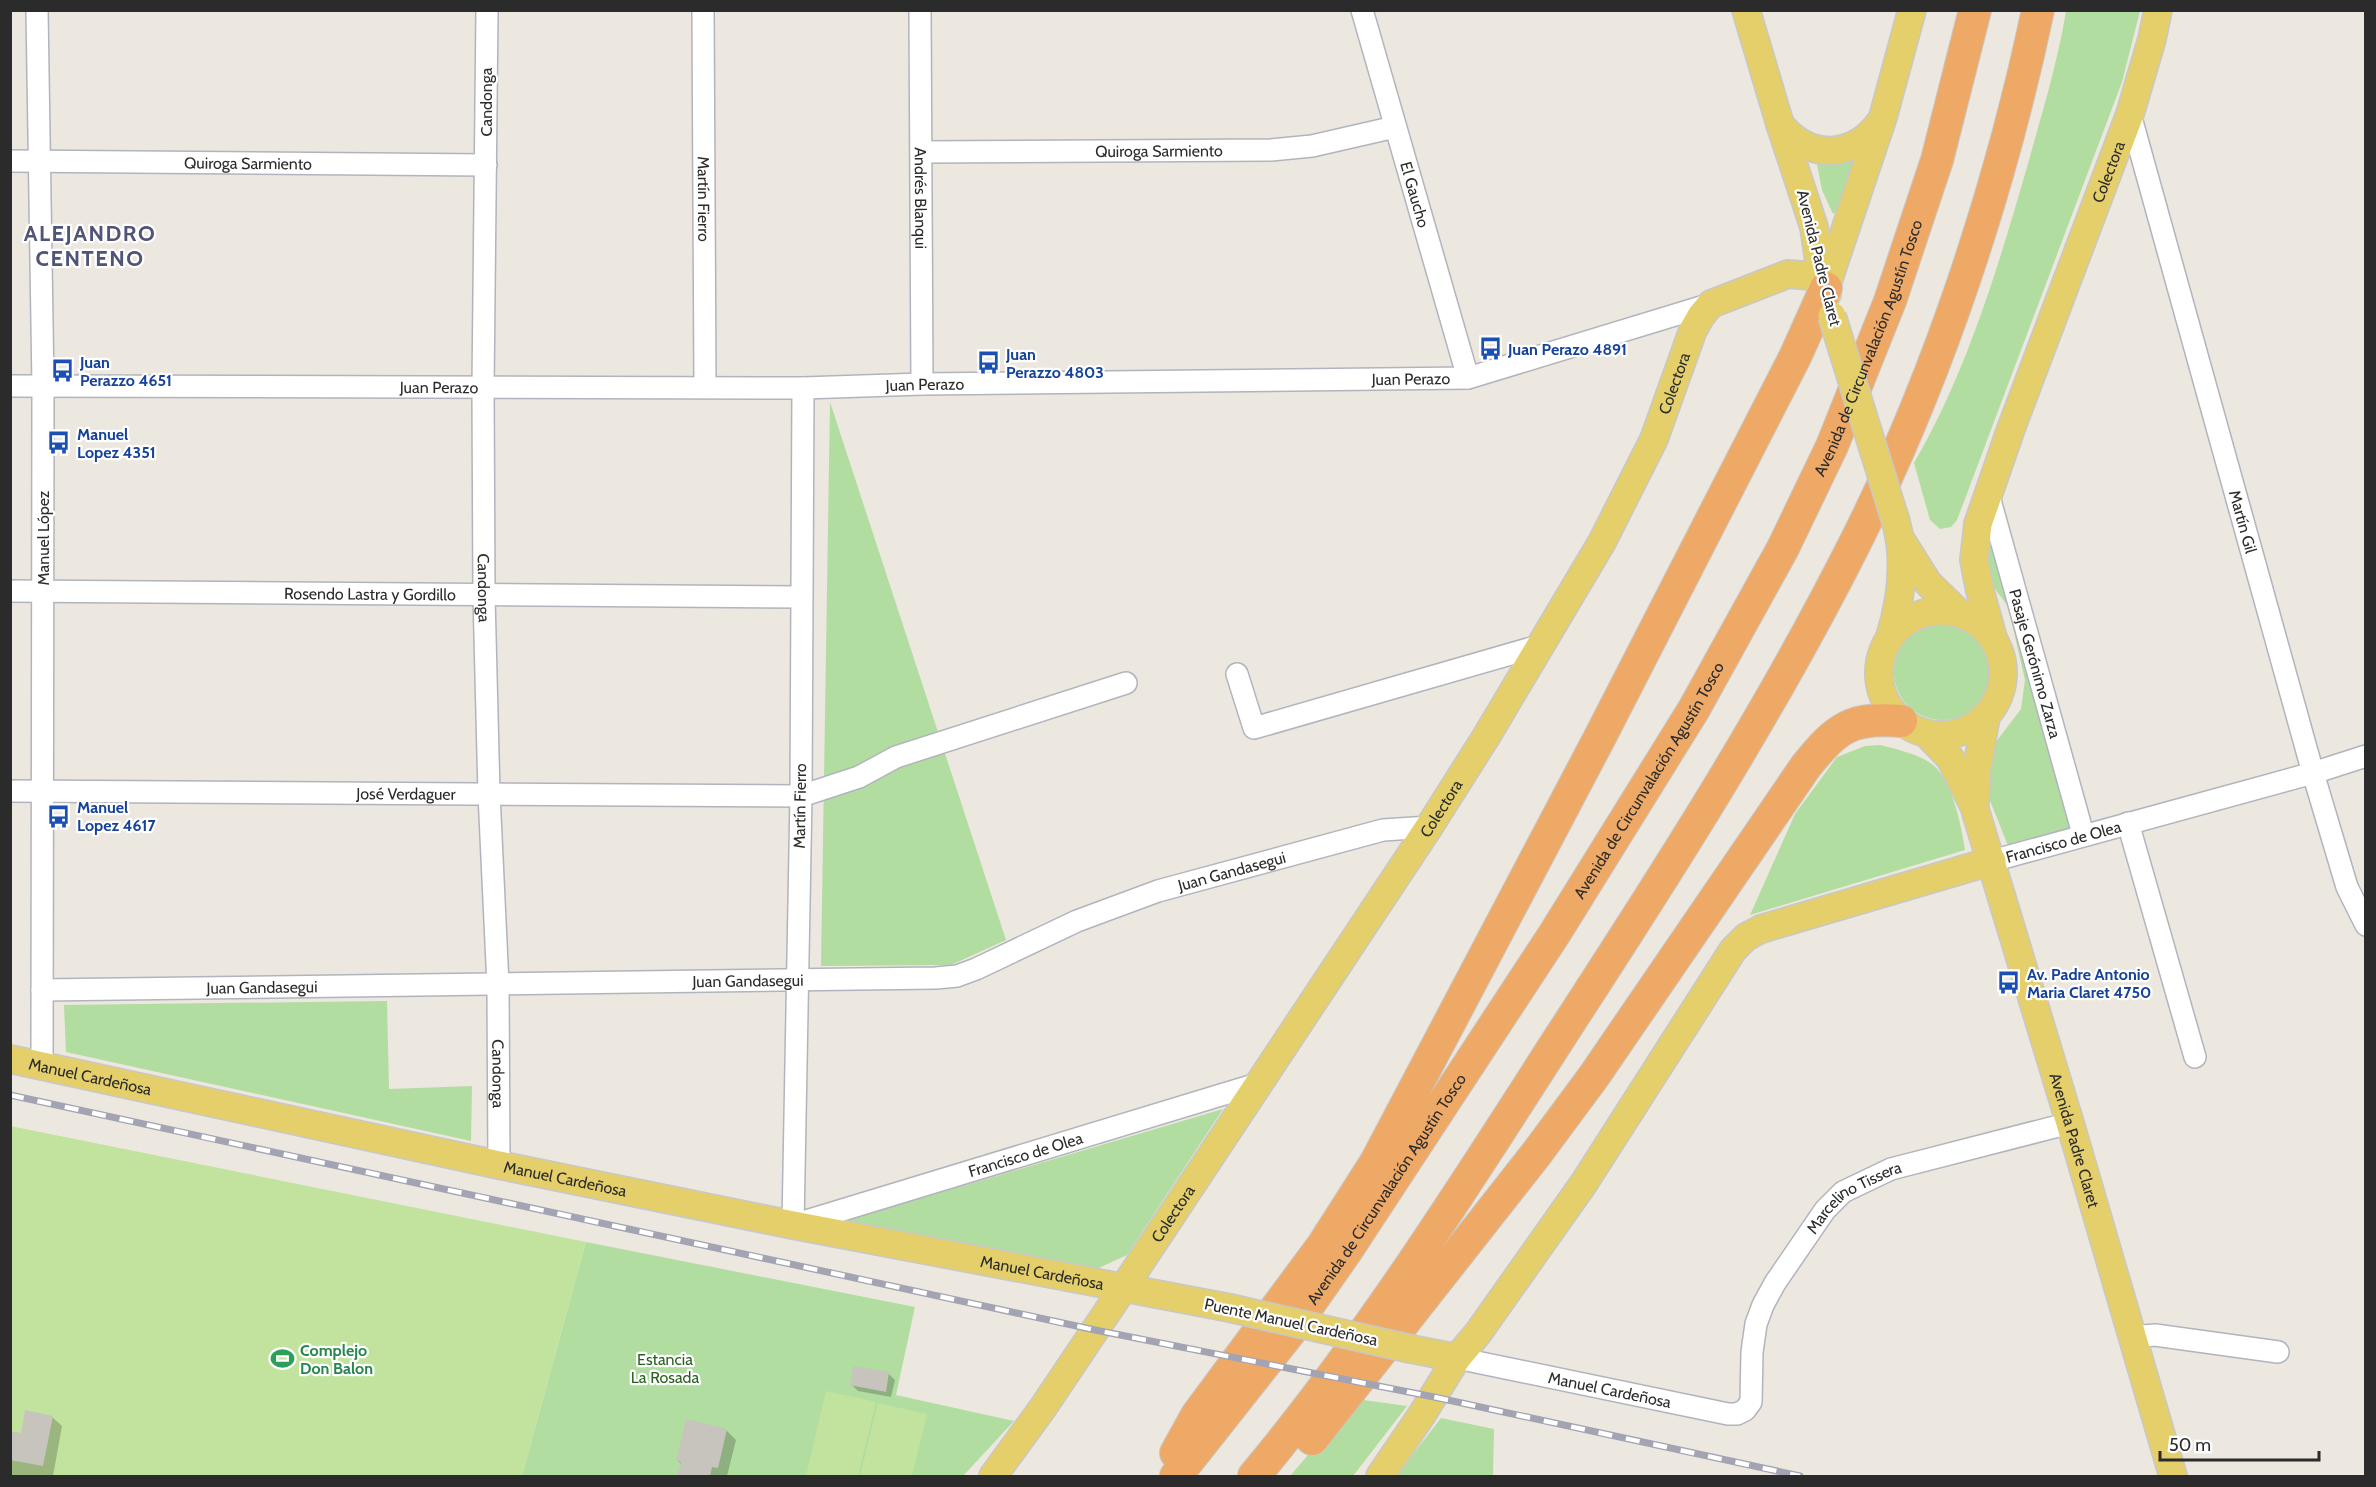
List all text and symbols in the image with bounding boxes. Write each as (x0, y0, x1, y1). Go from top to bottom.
street label: Candonga (477, 67, 496, 136)
street label: Colectora (2088, 138, 2129, 205)
street label: Quiroga Sarmiento (1095, 141, 1223, 161)
street label: Andrés Blanqui (911, 147, 931, 249)
street label: Quiroga Sarmiento (184, 153, 312, 173)
street label: Martín Fierro (694, 156, 714, 242)
street label: El Gaucho (1397, 159, 1434, 230)
street label: Avenida Padre Claret (1793, 188, 1845, 329)
street label: Avenida de Circunvalación Agustín Tosco (1810, 217, 1926, 479)
district label: ALEJANDRO CENTENO (24, 220, 156, 272)
bus stop icon: Juan Perazo 4891 (1477, 336, 1503, 362)
place label: Juan Perazo 4891 (1507, 340, 1627, 359)
place label: Juan Perazzo 4803 (1005, 345, 1104, 382)
street label: Colectora (1654, 349, 1694, 417)
bus stop icon: Juan Perazzo 4803 (975, 350, 1001, 376)
place label: Juan Perazzo 4651 (79, 353, 172, 390)
bus stop icon: Juan Perazzo 4651 (49, 358, 75, 384)
street label: Juan Perazo (1371, 369, 1450, 389)
street label: Juan Perazo (884, 374, 964, 395)
street label: Juan Perazo (399, 377, 478, 397)
place label: Manuel Lopez 4351 (77, 425, 156, 462)
bus stop icon: Manuel Lopez 4351 (46, 430, 72, 456)
street label: Martín Gil (2225, 488, 2261, 556)
street label: Manuel López (34, 490, 53, 585)
street label: Candonga (474, 554, 494, 623)
street label: Rosendo Lastra y Gordillo (284, 584, 456, 604)
street label: Pasaje Gerónimo Zarza (2006, 587, 2065, 741)
street label: Avenida de Circunvalación Agustín Tosco (1569, 658, 1728, 902)
street label: Martín Fierro (790, 763, 810, 849)
street label: Colectora (1415, 776, 1466, 841)
street label: José Verdaguer (355, 784, 457, 803)
place label: Manuel Lopez 4617 (77, 798, 156, 835)
bus stop icon: Manuel Lopez 4617 (46, 803, 72, 829)
street label: Francisco de Olea (2004, 817, 2123, 866)
street label: Juan Gandasegui (1175, 847, 1288, 895)
place label: Av. Padre Antonio Maria Claret 4750 (2027, 965, 2151, 1002)
street label: Juan Gandasegui (691, 970, 804, 991)
bus stop icon: Av. Padre Antonio Maria Claret 4750 (1996, 970, 2022, 996)
street label: Juan Gandasegui (205, 977, 318, 997)
street label: Candonga (489, 1039, 508, 1108)
street label: Manuel Cardeñosa (27, 1054, 154, 1099)
street label: Avenida de Circunvalación Agustín Tosco (1302, 1070, 1470, 1308)
street label: Avenida Padre Claret (2046, 1070, 2104, 1210)
street label: Francisco de Olea (966, 1128, 1085, 1181)
street label: Manuel Cardeñosa (502, 1157, 629, 1200)
street label: Marcelino Tissera (1802, 1157, 1904, 1237)
street label: Colectora (1147, 1181, 1199, 1246)
street label: Manuel Cardeñosa (979, 1251, 1106, 1293)
street label: Puente Manuel Cardeñosa (1203, 1294, 1380, 1350)
place label: Complejo Don Balon (300, 1341, 373, 1378)
sports icon: Complejo Don Balon (269, 1346, 295, 1372)
park label: Estancia La Rosada (631, 1350, 699, 1387)
street label: Manuel Cardeñosa (1547, 1368, 1673, 1412)
scale bar (2160, 1424, 2319, 1462)
text: 50 m (2169, 1434, 2211, 1456)

